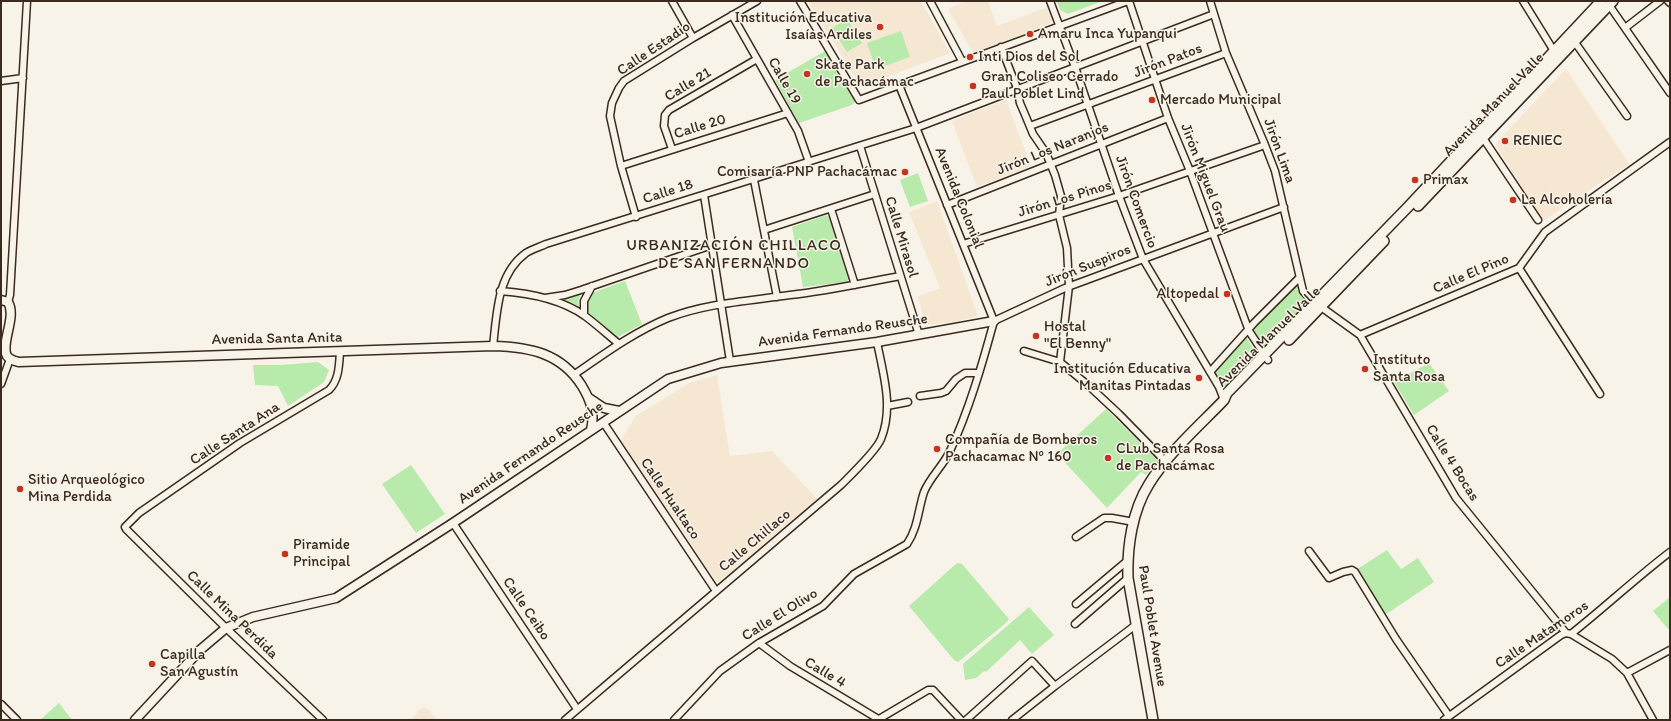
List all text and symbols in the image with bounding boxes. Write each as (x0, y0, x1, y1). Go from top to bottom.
place label: Institución Educativa Isaías Ardiles (735, 9, 872, 44)
street label: Calle Estadio (614, 18, 694, 80)
marker: Institución Educativa Isaías Ardiles (875, 22, 885, 32)
place label: Amaru Inca Yupanqui (1038, 25, 1177, 43)
marker: Amaru Inca Yupanqui (1025, 29, 1035, 39)
street label: Jirón Patos (1131, 40, 1205, 82)
place label: Inti Dios del Sol (978, 48, 1080, 66)
street label: Avenida Manuel Valle (1440, 49, 1548, 161)
marker: Inti Dios del Sol (965, 52, 975, 62)
street label: Calle 19 (763, 54, 805, 108)
place label: Skate Park de Pachacámac (815, 56, 914, 91)
street label: Calle 21 (661, 64, 715, 106)
place label: Gran Coliseo Cerrado Paul Poblet Lind (981, 68, 1118, 103)
marker: Skate Park de Pachacámac (802, 69, 812, 79)
marker: Gran Coliseo Cerrado Paul Poblet Lind (968, 81, 978, 91)
place label: Mercado Municipal (1160, 91, 1281, 109)
marker: Mercado Municipal (1147, 95, 1157, 105)
street label: Calle 20 (672, 111, 728, 143)
street label: Jirón Lima (1259, 116, 1299, 186)
street label: Jirón Los Naranjos (995, 118, 1111, 180)
street label: Jirón Miguel Grau (1176, 121, 1234, 235)
place label: RENIEC (1513, 132, 1562, 150)
marker: RENIEC (1500, 136, 1510, 146)
street label: Avenida Colonial (930, 145, 988, 251)
street label: Jirón Comercio (1111, 153, 1161, 251)
place label: Comisaría PNP Pachacámac (717, 163, 897, 181)
marker: Comisaría PNP Pachacámac (900, 167, 910, 177)
place label: Primax (1423, 171, 1468, 189)
street label: Calle 18 (641, 175, 695, 209)
marker: Primax (1410, 175, 1420, 185)
street label: Jirón Los Pinos (1016, 176, 1114, 222)
place label: La Alcoholería (1521, 191, 1612, 209)
street label: Calle Mirasol (880, 194, 922, 280)
marker: La Alcoholería (1508, 195, 1518, 205)
district label: URBANIZACIÓN CHILLACO DE SAN FERNANDO (627, 236, 841, 274)
street label: Jirón Suspiros (1042, 241, 1134, 291)
street label: Calle El Pino (1430, 250, 1512, 298)
street label: Avenida Manuel Valle (1213, 283, 1325, 391)
place label: Altopedal (1156, 285, 1219, 303)
marker: Altopedal (1222, 289, 1232, 299)
street label: Avenida Fernando Reusche (757, 310, 929, 352)
place label: Hostal "El Benny" (1044, 318, 1111, 353)
street label: Avenida Santa Anita (212, 329, 342, 349)
marker: Hostal "El Benny" (1031, 331, 1041, 341)
place label: Instituto Santa Rosa (1373, 351, 1445, 386)
place label: Institución Educativa Manitas Pintadas (1054, 360, 1191, 395)
marker: Instituto Santa Rosa (1360, 364, 1370, 374)
marker: Institución Educativa Manitas Pintadas (1194, 373, 1204, 383)
street label: Calle Santa Ana (187, 398, 283, 470)
street label: Avenida Fernando Reusche (455, 398, 607, 508)
street label: Calle 4 Bocas (1421, 421, 1483, 505)
place label: Compañía de Bomberos Pachacamac Nº 160 (945, 431, 1097, 466)
place label: CLub Santa Rosa de Pachacámac (1116, 440, 1224, 475)
marker: Compañía de Bomberos Pachacamac Nº 160 (932, 444, 942, 454)
marker: CLub Santa Rosa de Pachacámac (1103, 453, 1113, 463)
street label: Calle Hualtaco (636, 455, 704, 543)
place label: Sitio Arqueológico Mina Perdida (28, 471, 145, 506)
marker: Sitio Arqueológico Mina Perdida (15, 484, 25, 494)
street label: Calle Chillaco (715, 506, 795, 576)
place label: Piramide Principal (293, 536, 350, 571)
marker: Piramide Principal (280, 549, 290, 559)
street label: Paul Poblet Avenue (1134, 564, 1170, 688)
street label: Calle Mina Perdida (182, 567, 282, 663)
street label: Calle Ceibo (498, 574, 554, 644)
street label: Calle El Olivo (739, 585, 821, 645)
street label: Calle Matamoros (1492, 597, 1592, 673)
place label: Capilla San Agustín (160, 646, 238, 681)
street label: Calle 4 (801, 654, 849, 692)
marker: Capilla San Agustín (147, 659, 157, 669)

